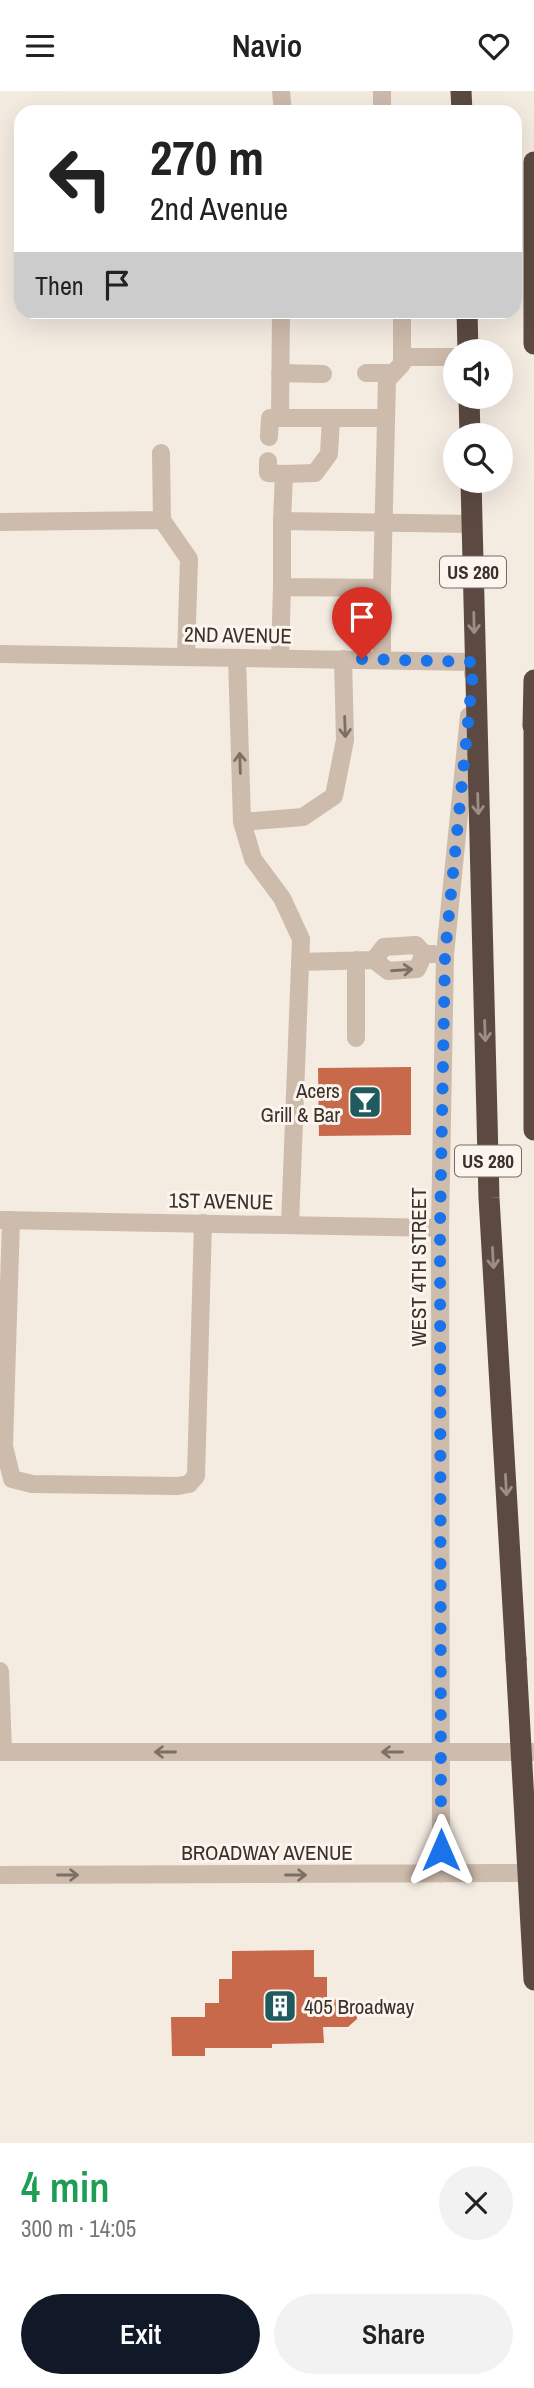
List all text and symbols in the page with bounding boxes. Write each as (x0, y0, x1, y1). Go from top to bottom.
text: Navio (232, 24, 302, 67)
icon: menu (21, 27, 59, 65)
icon: heart (475, 27, 513, 65)
text: 270 m (150, 124, 264, 190)
icon: left (35, 133, 126, 224)
text: 2nd Avenue (150, 187, 288, 230)
icon: arrive (98, 266, 136, 304)
text: Then (35, 268, 84, 303)
map controls (443, 339, 513, 493)
button: sound (443, 339, 513, 409)
button: search (443, 423, 513, 493)
road number: US 280 (440, 557, 506, 587)
pin (332, 587, 392, 659)
icon: arrive (343, 598, 381, 636)
one-way arrow (467, 611, 480, 634)
street label: 2ND AVENUE (184, 620, 292, 650)
one-way arrow (338, 716, 352, 739)
one-way arrow (234, 752, 247, 775)
one-way arrow (472, 792, 485, 815)
one-way arrow (390, 963, 413, 976)
one-way arrow (478, 1019, 491, 1042)
place label: Acers Grill & Bar (261, 1076, 340, 1129)
bar icon: Acers Grill & Bar (346, 1083, 384, 1121)
road number: US 280 (455, 1145, 521, 1177)
street label: 1ST AVENUE (168, 1186, 274, 1216)
street label: WEST 4TH STREET (404, 1187, 433, 1347)
one-way arrow (487, 1247, 500, 1269)
one-way arrow (500, 1474, 513, 1496)
one-way arrow (154, 1745, 177, 1759)
one-way arrow (381, 1745, 404, 1759)
position arrow (404, 1813, 478, 1887)
street label: BROADWAY AVENUE (181, 1838, 353, 1867)
one-way arrow (56, 1868, 79, 1882)
one-way arrow (284, 1868, 307, 1881)
building icon: 405 Broadway (261, 1987, 299, 2025)
place label: 405 Broadway (304, 1992, 414, 2021)
text: 4 min (21, 2159, 110, 2215)
button: close (439, 2166, 513, 2240)
text: 300 m · 14:05 (21, 2213, 136, 2244)
button: Exit (21, 2294, 260, 2374)
button: Share (274, 2294, 513, 2374)

